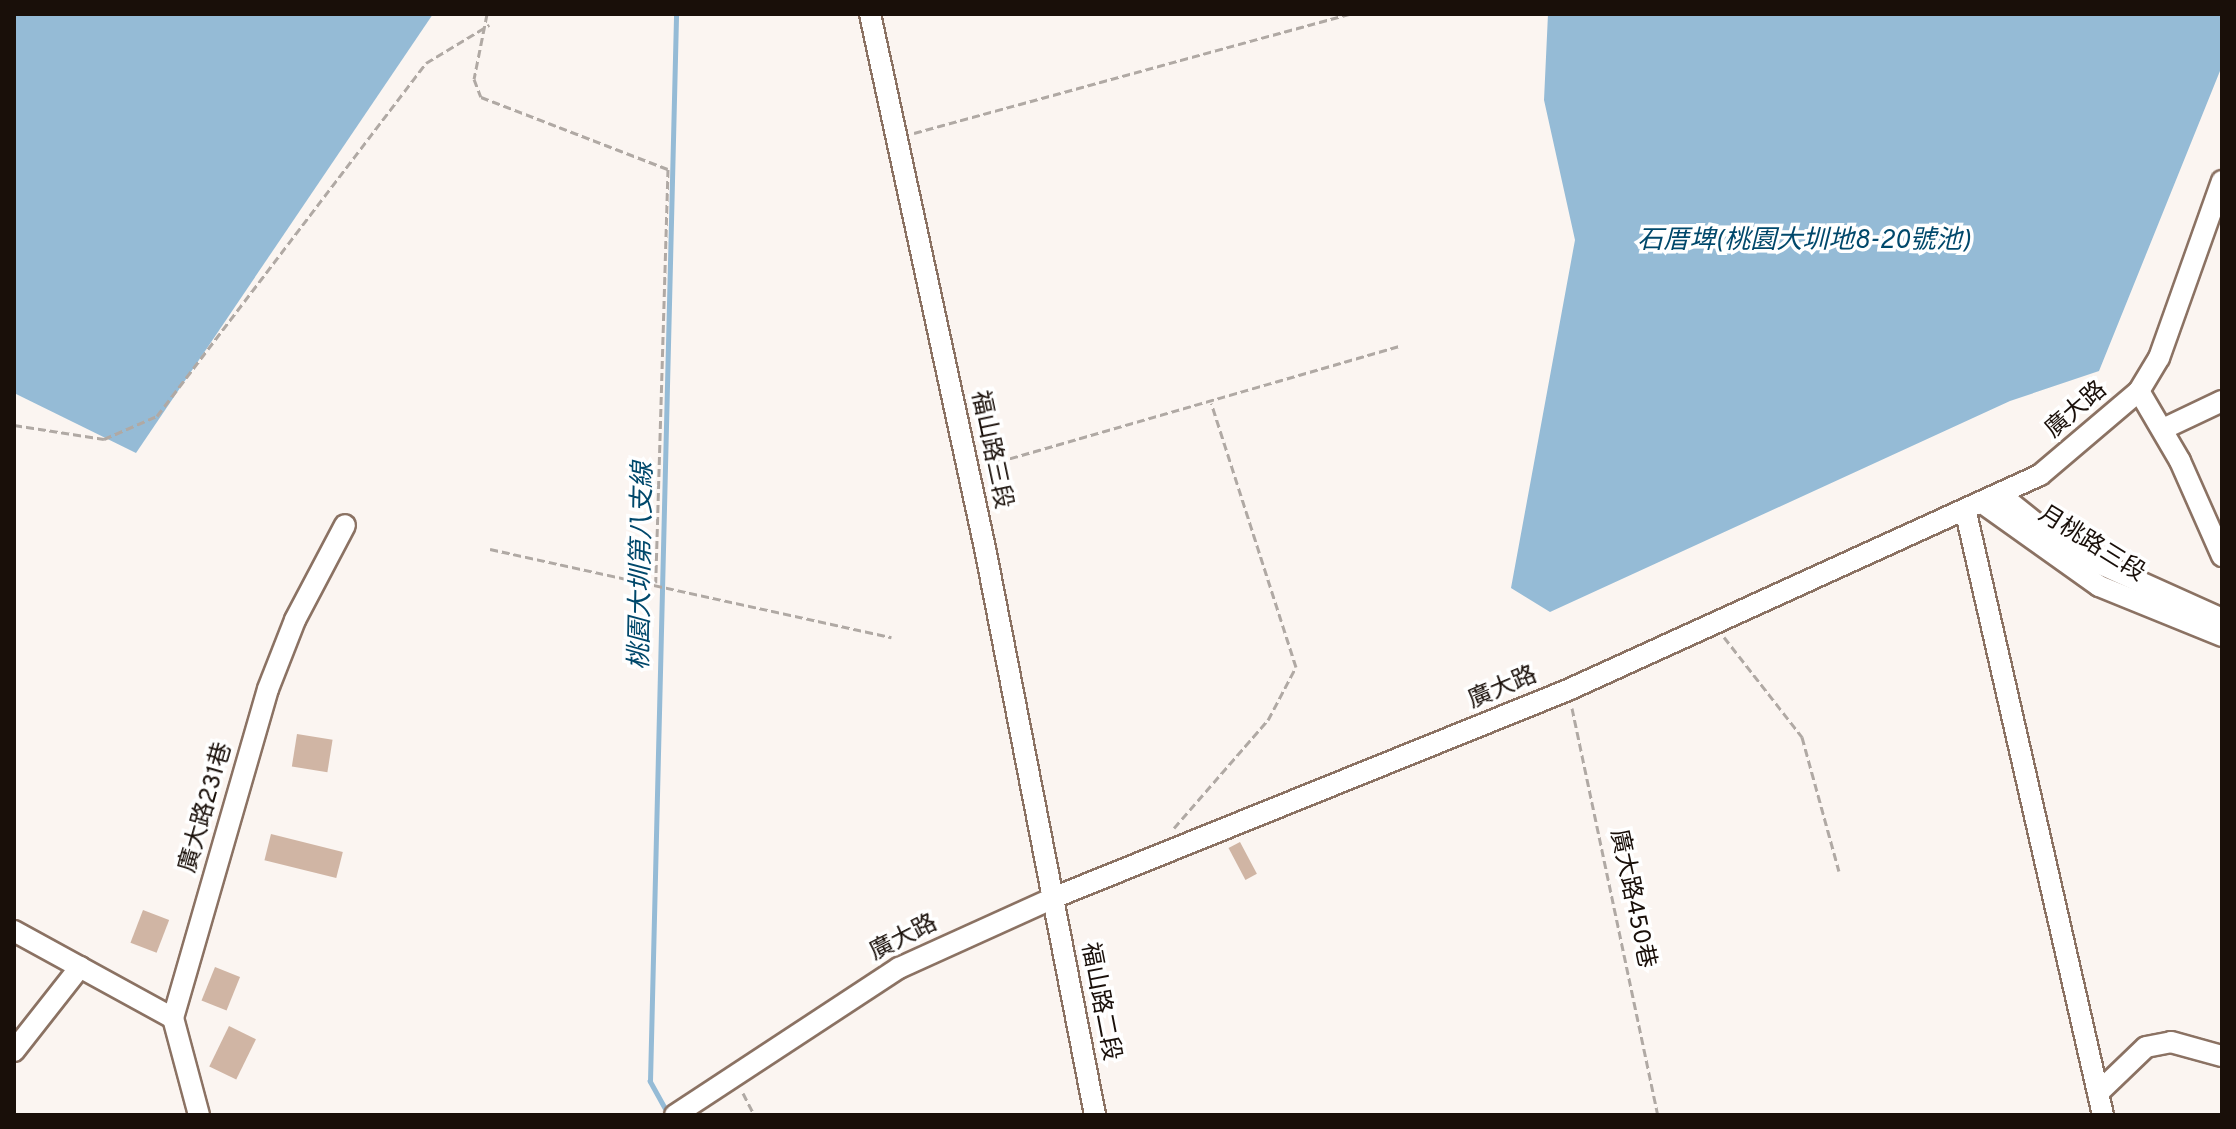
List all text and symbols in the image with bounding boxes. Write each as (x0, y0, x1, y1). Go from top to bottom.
water label: 石厝埤(桃園大圳地8-20號池) (1637, 226, 1971, 258)
street label: 廣大路 (2040, 377, 2114, 445)
street label: 福山路三段 (963, 388, 1017, 512)
water label: 桃園大圳第八支線 (626, 462, 660, 670)
street label: 月桃路三段 (2032, 501, 2150, 589)
street label: 廣大路 (1464, 662, 1542, 716)
street label: 廣大路231巷 (175, 740, 239, 876)
street label: 廣大路450巷 (1602, 827, 1660, 971)
street label: 廣大路 (865, 910, 943, 968)
street label: 福山路二段 (1073, 940, 1125, 1064)

